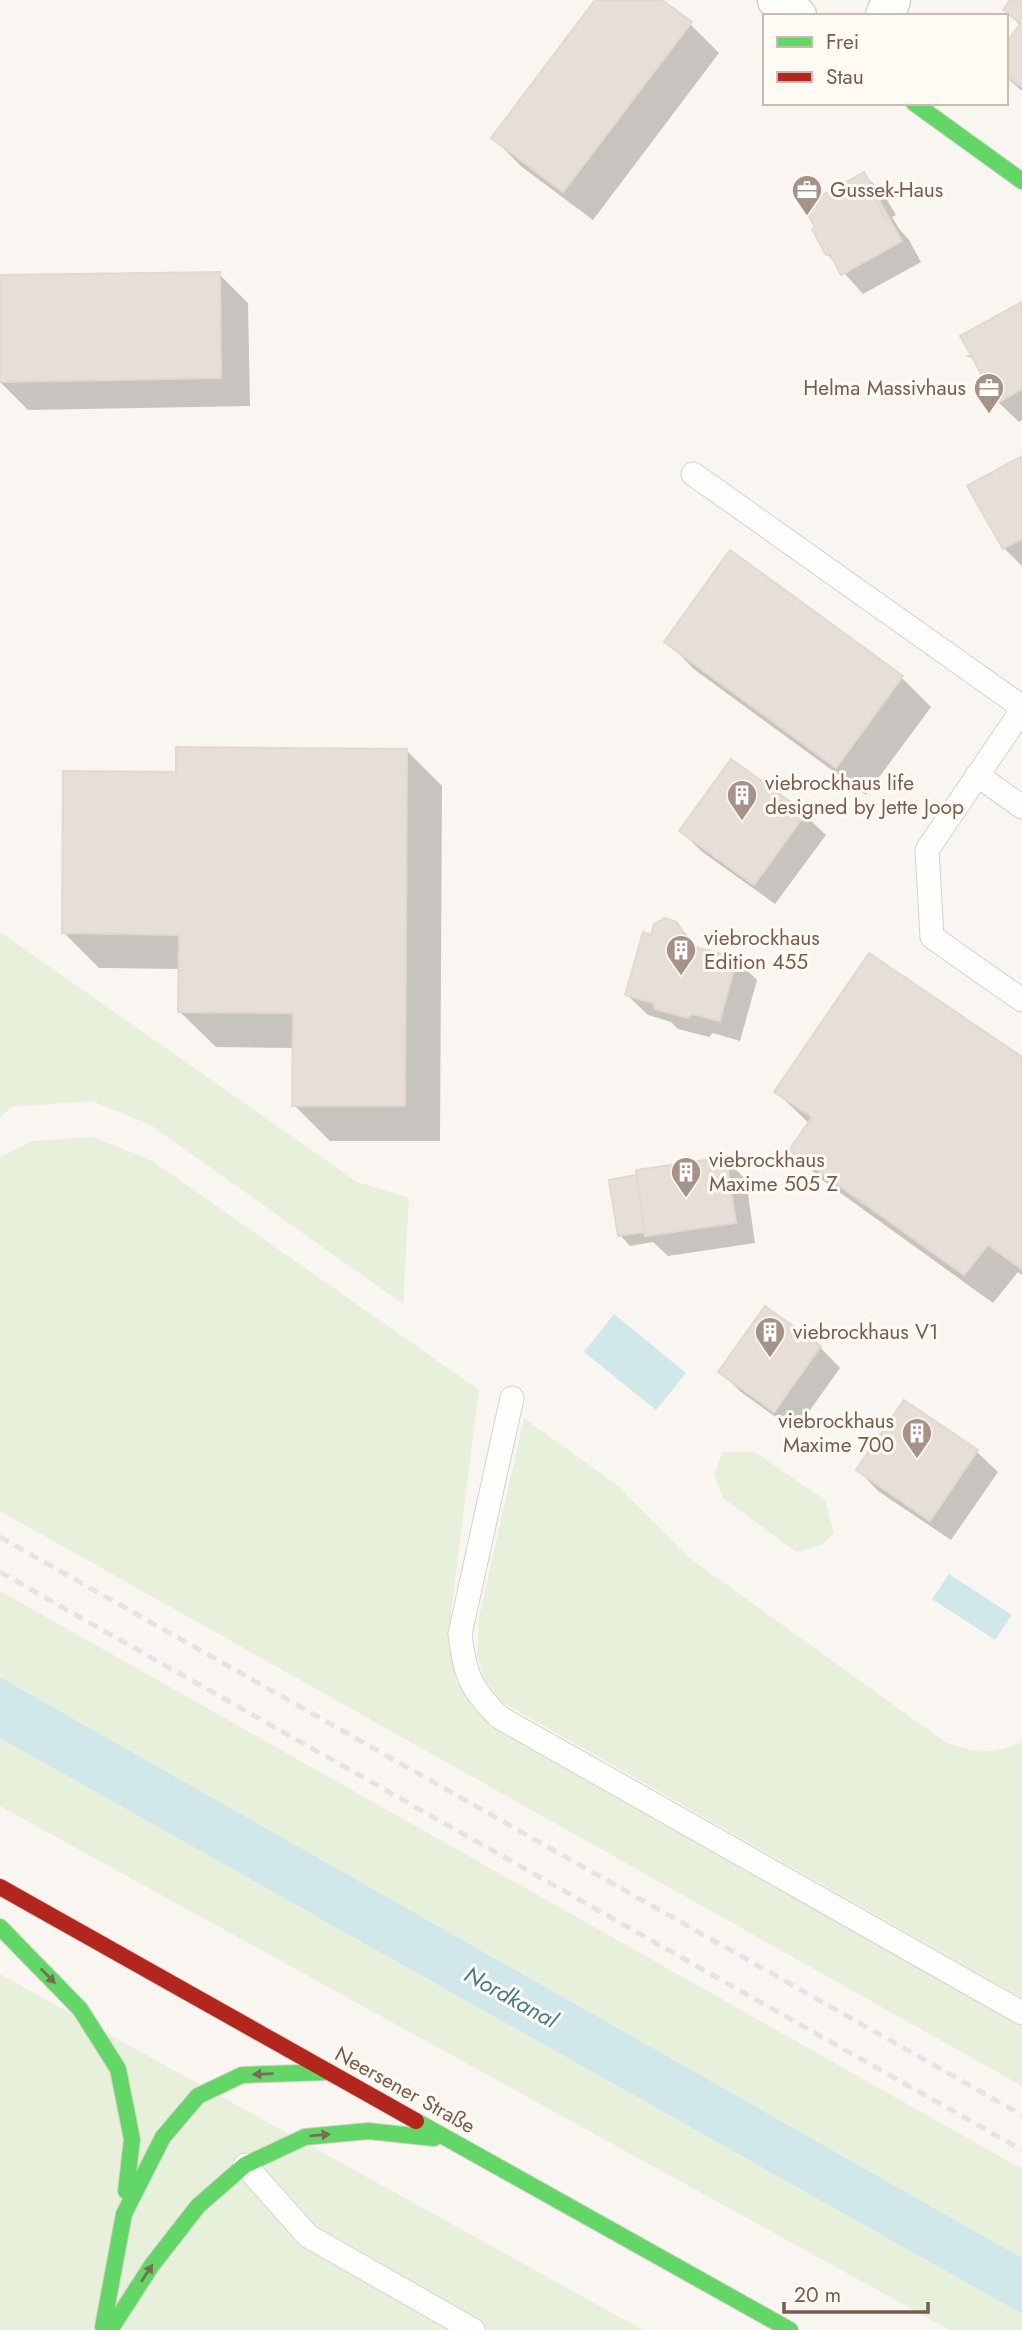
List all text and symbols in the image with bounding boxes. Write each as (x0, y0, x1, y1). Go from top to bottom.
legend (763, 14, 1008, 105)
text: Frei (826, 27, 859, 57)
text: Stau (826, 62, 864, 92)
office icon: Gussek-Haus (790, 173, 824, 217)
place label: Gussek-Haus (830, 175, 943, 205)
office icon: Helma Massivhaus (972, 371, 1006, 415)
place label: Helma Massivhaus (803, 373, 966, 403)
place label: viebrockhaus life designed by Jette Joop (765, 768, 964, 822)
building icon: viebrockhaus life designed by Jette Joop (725, 778, 759, 822)
place label: viebrockhaus Edition 455 (704, 923, 820, 977)
building icon: viebrockhaus Edition 455 (664, 933, 698, 977)
place label: viebrockhaus Maxime 505 Z (709, 1145, 838, 1199)
building icon: viebrockhaus Maxime 505 Z (669, 1155, 703, 1199)
building icon: viebrockhaus V1 (753, 1315, 787, 1359)
place label: viebrockhaus V1 (793, 1317, 938, 1347)
place label: viebrockhaus Maxime 700 (778, 1406, 894, 1460)
building icon: viebrockhaus Maxime 700 (900, 1416, 934, 1460)
water label: Nordkanal (458, 1957, 565, 2037)
one-way arrow (39, 1967, 55, 1984)
street label: Neersener Straße (329, 2039, 481, 2141)
one-way arrow (252, 2068, 274, 2080)
one-way arrow (309, 2130, 331, 2141)
one-way arrow (141, 2263, 154, 2282)
scale bar (784, 2270, 928, 2314)
text: 20 m (794, 2280, 841, 2310)

